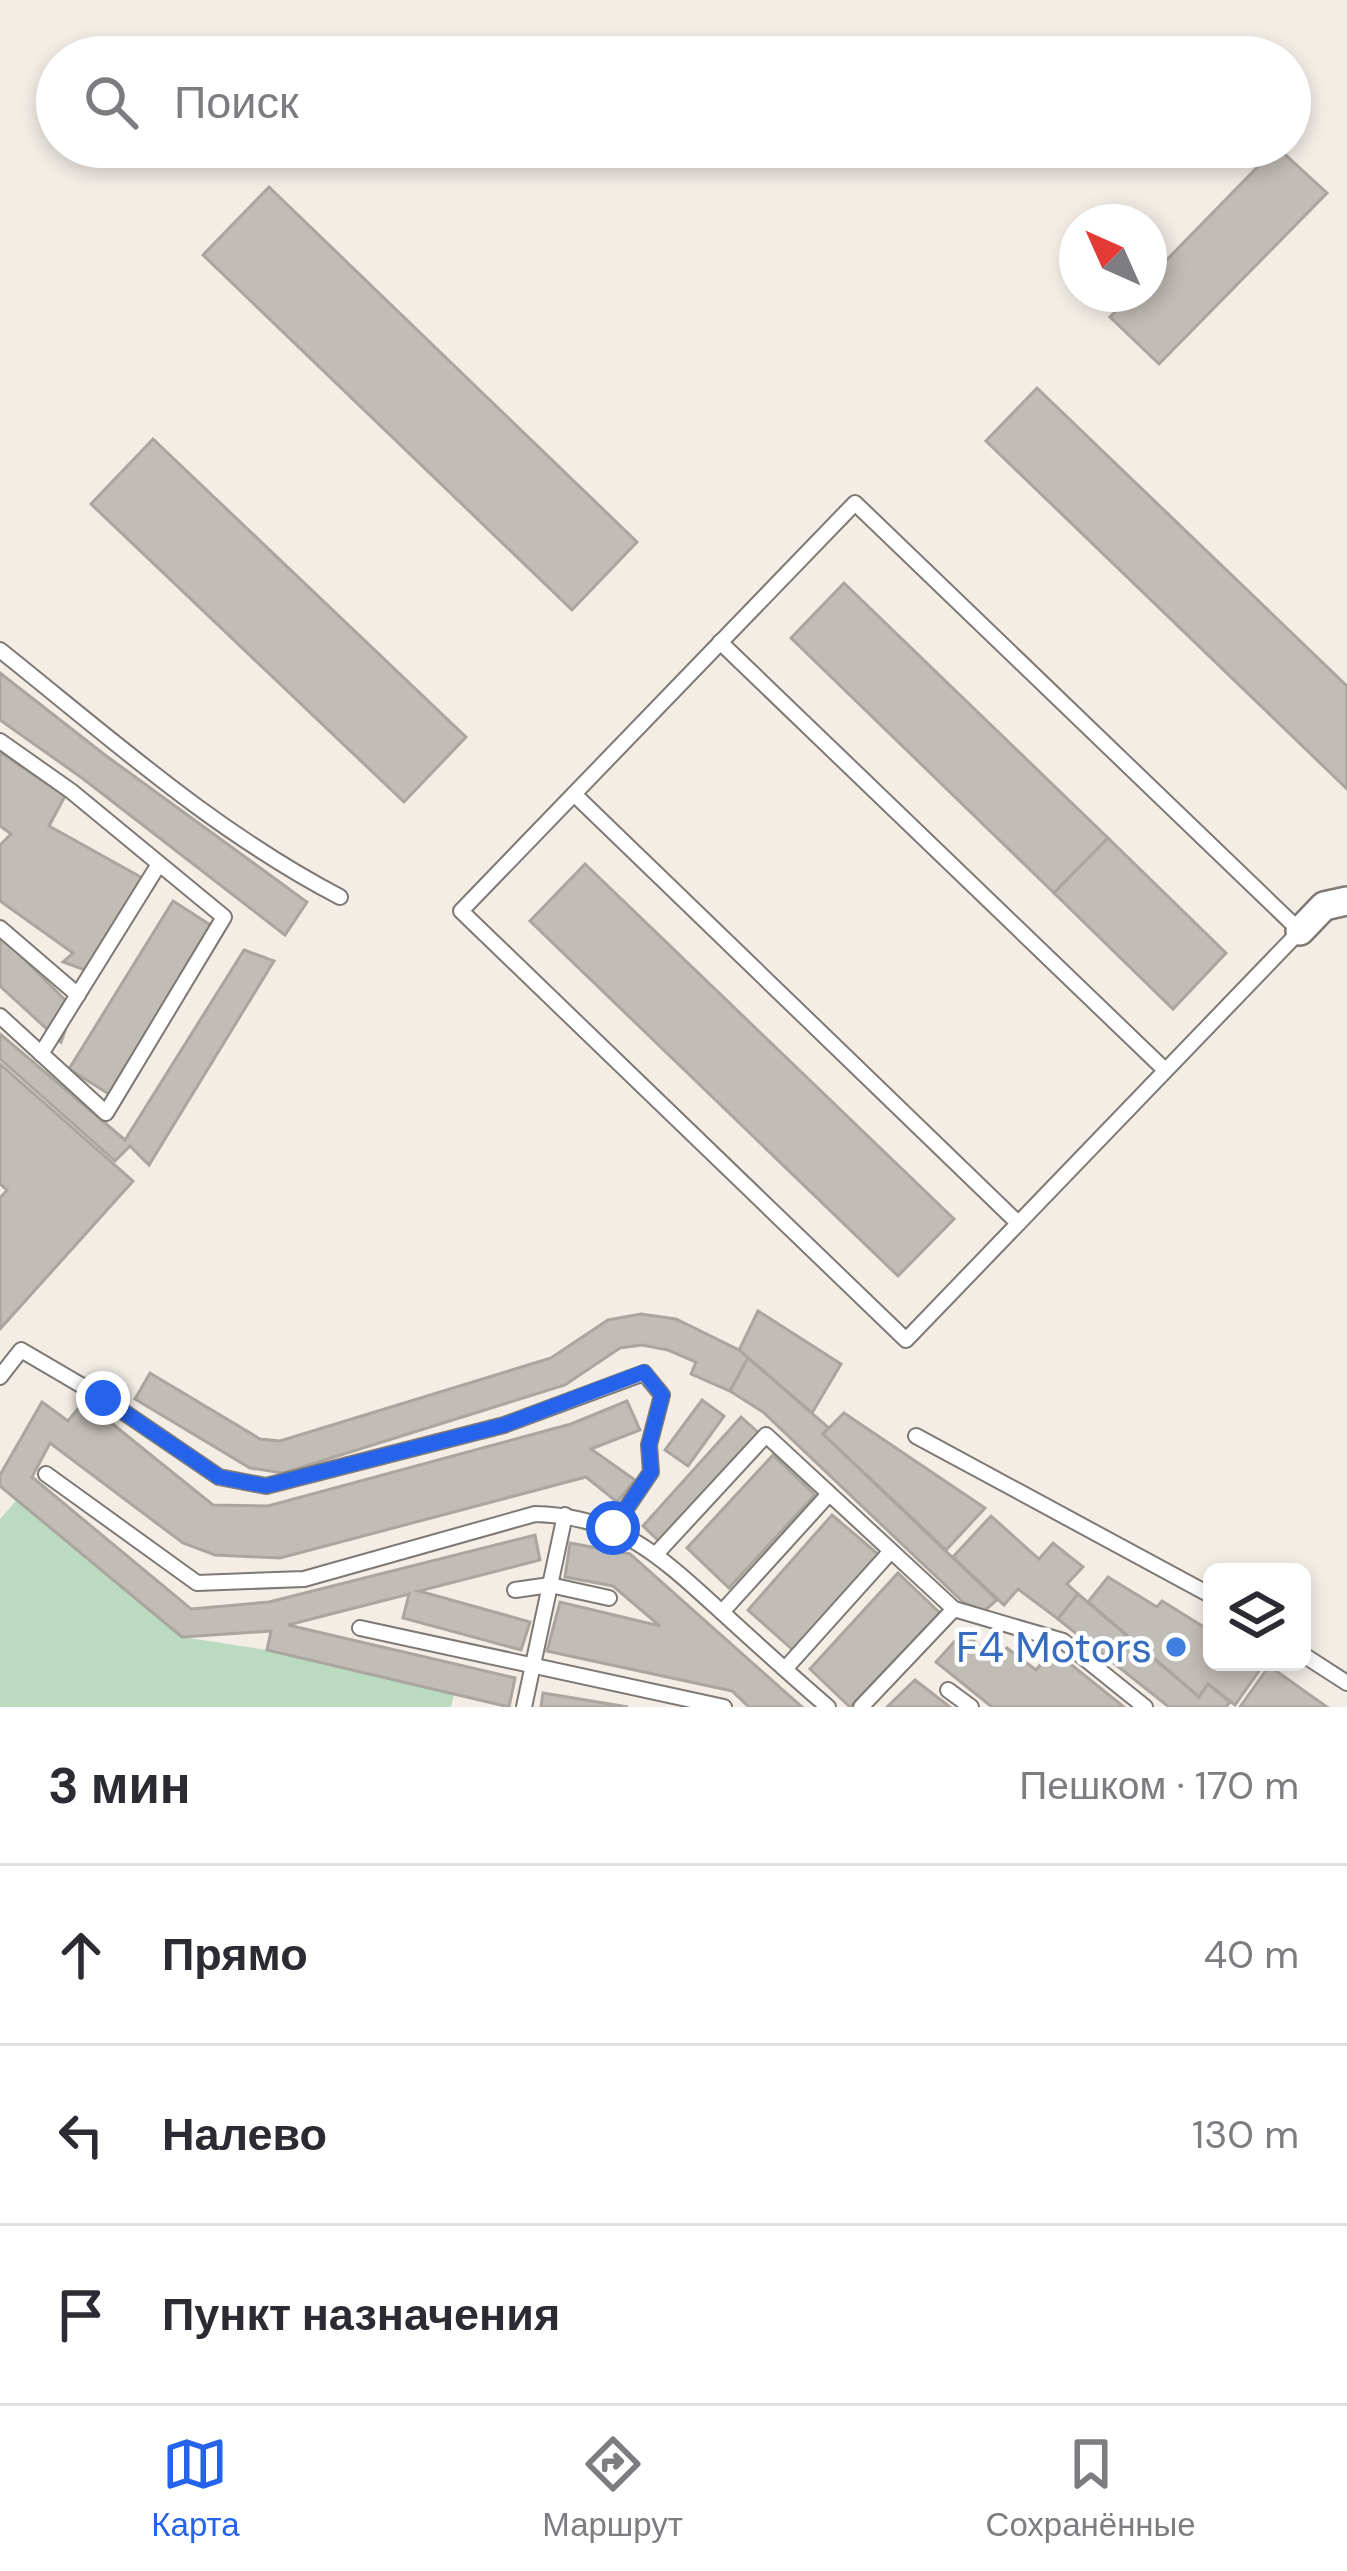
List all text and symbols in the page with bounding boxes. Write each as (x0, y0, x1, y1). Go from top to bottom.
search box (36, 36, 1311, 168)
icon: search (78, 69, 144, 135)
text: Поиск (174, 73, 299, 132)
north arrow (1059, 204, 1167, 312)
route end (76, 1371, 130, 1425)
route start (586, 1501, 640, 1555)
map controls (1203, 1563, 1311, 1671)
button: layers (1203, 1563, 1311, 1671)
place label: F4 Motors (956, 1620, 1152, 1675)
marker: F4 Motors (1163, 1634, 1189, 1660)
text: 3 мин (48, 1752, 191, 1819)
text: Пешком · 170 m (1019, 1760, 1299, 1811)
icon: ahead (48, 1922, 114, 1988)
text: Прямо (162, 1925, 308, 1984)
text: 40 m (1204, 1929, 1299, 1980)
icon: left (48, 2102, 114, 2168)
text: Налево (162, 2105, 327, 2164)
text: 130 m (1192, 2109, 1299, 2160)
icon: arrive (48, 2282, 114, 2348)
text: Пункт назначения (162, 2285, 560, 2344)
tab: Карта (151, 2431, 240, 2546)
tab: Маршрут (542, 2431, 683, 2546)
tab: Сохранённые (986, 2431, 1196, 2546)

